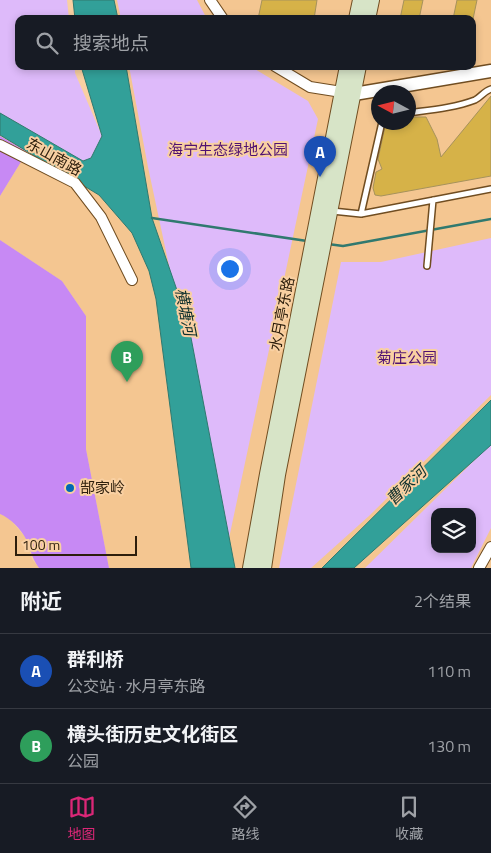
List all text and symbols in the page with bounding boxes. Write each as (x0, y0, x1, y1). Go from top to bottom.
search box (15, 15, 476, 70)
text: 搜索地点 (73, 28, 149, 57)
icon: search (33, 29, 61, 57)
north arrow (371, 85, 416, 130)
street label: 东山南路 (22, 132, 86, 181)
pin: A (304, 136, 336, 177)
park label: 海宁生态绿地公园 (168, 138, 288, 161)
your location (217, 256, 243, 282)
street label: 水月亭东路 (263, 275, 300, 353)
water label: 横塘河 (170, 286, 203, 341)
pin: B (111, 341, 143, 382)
park label: 菊庄公园 (377, 346, 437, 369)
water label: 曹家河 (380, 458, 434, 510)
place label: 郜家岭 (80, 476, 125, 499)
marker: 郜家岭 (64, 482, 76, 494)
map controls (431, 508, 476, 553)
button: layers (431, 508, 476, 553)
scale bar (15, 533, 138, 556)
text: 100 m (22, 534, 60, 555)
text: 附近 (20, 585, 62, 617)
text: 2个结果 (414, 589, 471, 613)
text: 群利桥 (67, 644, 124, 673)
text: A (31, 659, 41, 683)
text: 110 m (427, 659, 471, 683)
text: 公交站 · 水月亭东路 (67, 674, 206, 698)
text: 横头街历史文化街区 (67, 719, 238, 748)
text: B (31, 734, 41, 758)
text: 130 m (427, 734, 471, 758)
text: 公园 (67, 749, 99, 773)
tab: 地图 (68, 793, 96, 844)
tab: 路线 (231, 793, 259, 844)
tab: 收藏 (395, 793, 423, 844)

